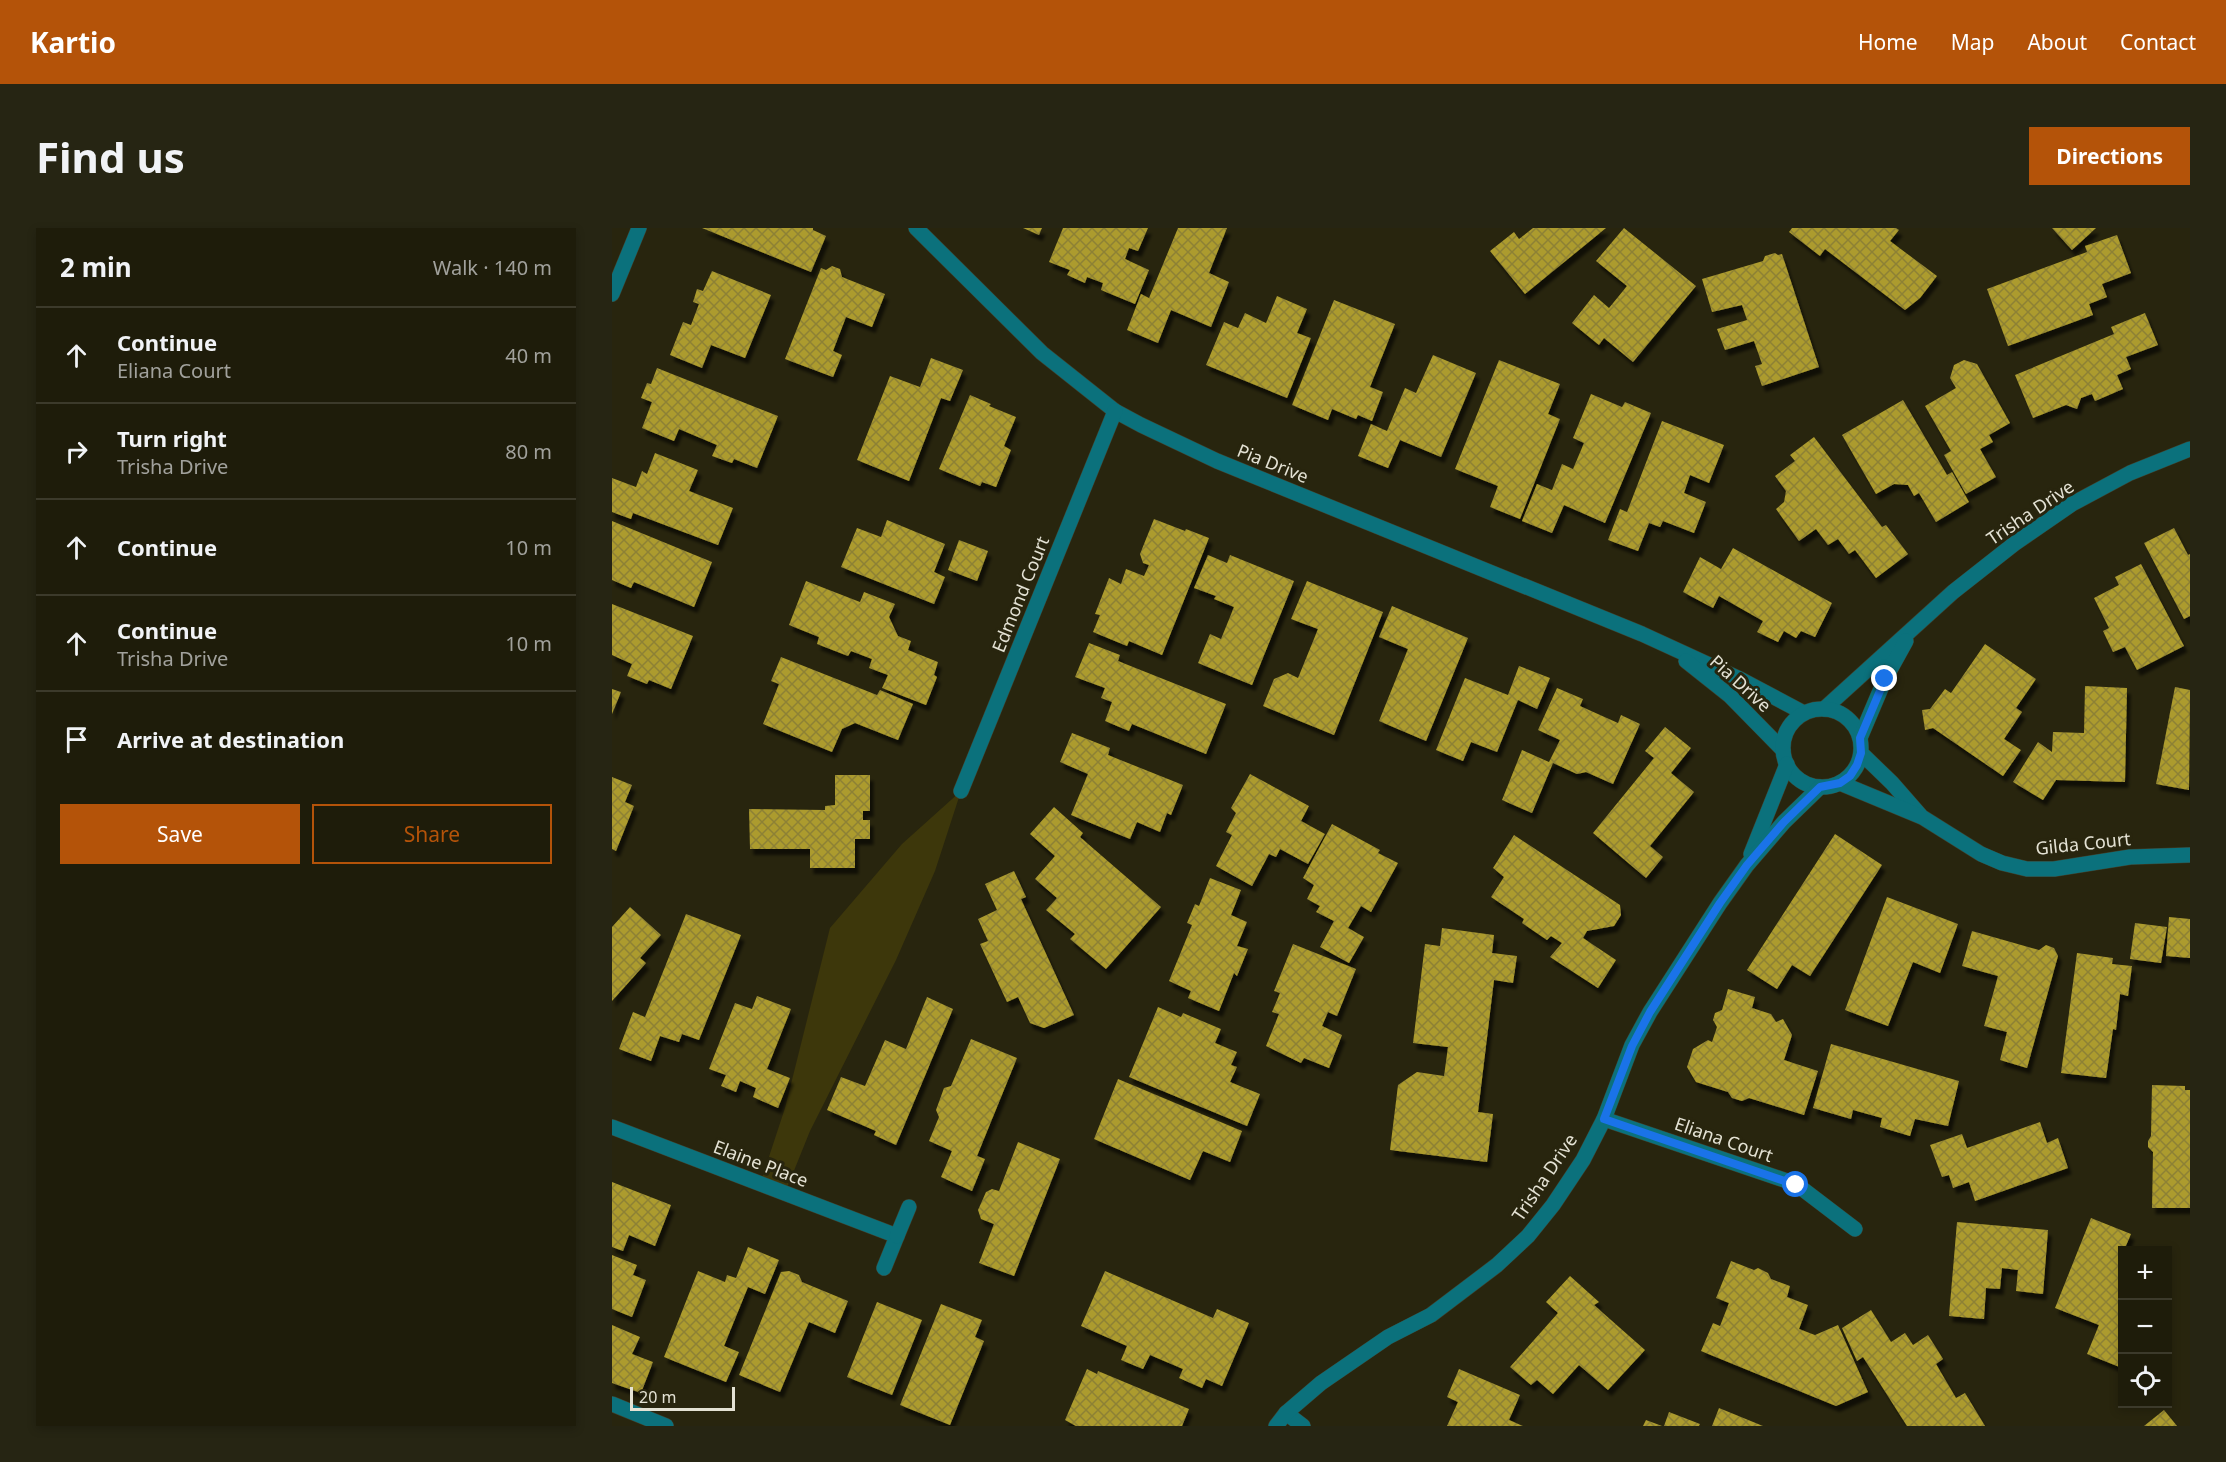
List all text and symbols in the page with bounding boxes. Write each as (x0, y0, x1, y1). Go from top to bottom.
text: Kartio (30, 23, 116, 61)
text: Home (1858, 28, 1918, 56)
text: Map (1951, 28, 1994, 56)
text: About (2027, 28, 2087, 56)
text: Contact (2120, 28, 2196, 56)
button: Directions (2029, 127, 2190, 185)
text: Find us (36, 128, 185, 185)
text: 2 min (60, 249, 132, 285)
text: Walk · 140 m (433, 254, 552, 281)
text: Continue (117, 327, 217, 357)
icon: ahead (60, 339, 93, 372)
text: 40 m (505, 342, 552, 369)
text: Eliana Court (117, 357, 231, 384)
text: Turn right (117, 423, 227, 453)
icon: right (60, 435, 93, 468)
text: 80 m (505, 438, 552, 465)
street label: Pia Drive (1234, 438, 1312, 488)
text: Trisha Drive (117, 453, 228, 480)
street label: Trisha Drive (1982, 474, 2078, 550)
icon: ahead (60, 531, 93, 564)
text: Continue (117, 532, 217, 562)
street label: Edmond Court (986, 532, 1054, 656)
text: 10 m (505, 534, 552, 561)
text: Continue (117, 615, 217, 645)
icon: ahead (60, 627, 93, 660)
text: 10 m (505, 630, 552, 657)
text: Trisha Drive (117, 645, 228, 672)
street label: Pia Drive (1705, 649, 1777, 717)
route end (1871, 665, 1897, 691)
icon: arrive (60, 723, 93, 756)
text: Arrive at destination (117, 724, 344, 754)
button: Save (60, 804, 300, 864)
button: Share (312, 804, 552, 864)
street label: Gilda Court (2034, 826, 2132, 860)
street label: Eliana Court (1672, 1111, 1777, 1167)
street label: Trisha Drive (1506, 1129, 1582, 1225)
street label: Elaine Place (710, 1134, 812, 1192)
route start (1782, 1171, 1808, 1197)
map controls (2118, 1246, 2172, 1408)
button: + (2118, 1246, 2172, 1300)
button: − (2118, 1300, 2172, 1354)
button: locate (2118, 1354, 2172, 1408)
scale bar (630, 1384, 735, 1412)
text: 20 m (639, 1386, 676, 1408)

